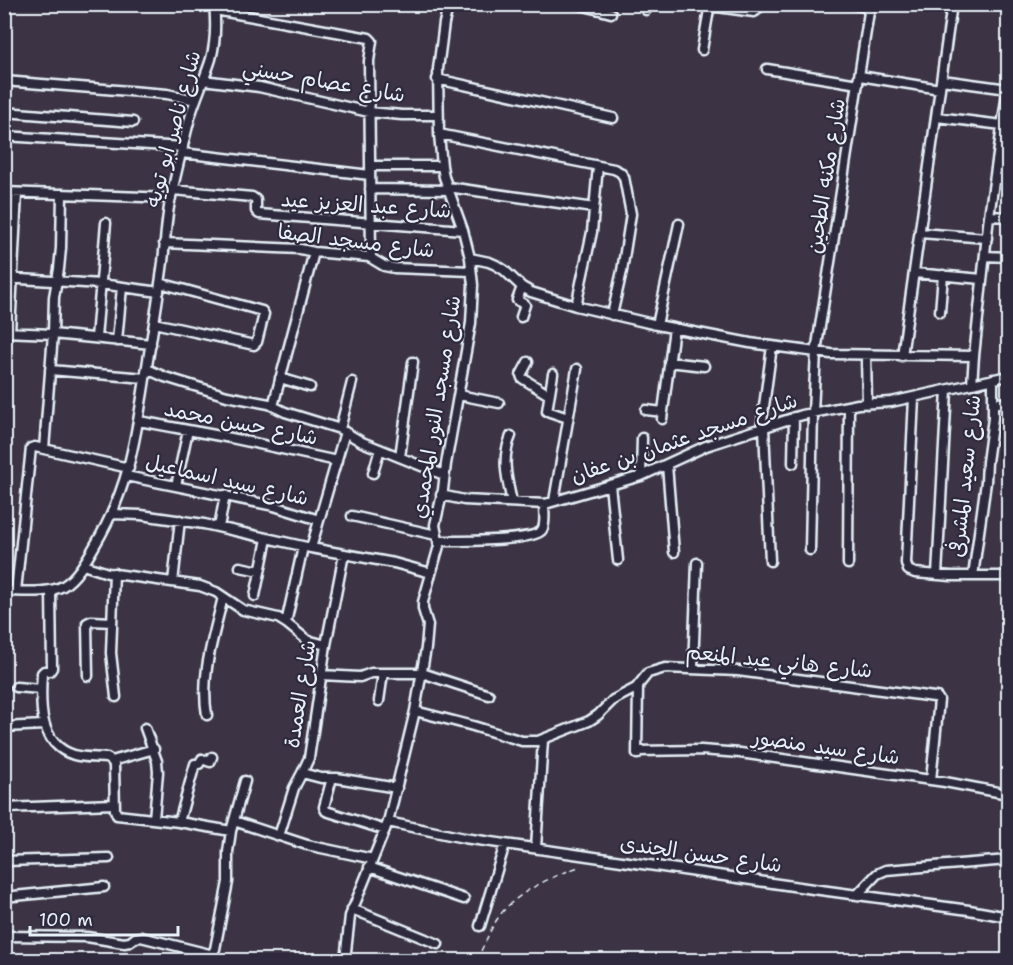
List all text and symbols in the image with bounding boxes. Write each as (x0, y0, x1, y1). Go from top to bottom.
street label: شارع ناصر ابو تويه (139, 47, 208, 211)
street label: شارع عصام حسني (240, 53, 408, 114)
street label: شارع مكنه الطحين (800, 96, 853, 256)
street label: شارع عبد العزيز عيد (280, 185, 452, 226)
street label: شارع مسجد الصفا (276, 217, 436, 266)
street label: شارع مسجد النور المحمدي (405, 294, 468, 521)
street label: شارع مسجد عثمان بن عفان (567, 386, 801, 491)
street label: شارع سعيد المشرفى (943, 393, 988, 559)
street label: شارع حسن محمد (162, 394, 320, 453)
street label: شارع سيد اسماعيل (143, 448, 311, 513)
street label: شارع هاني عبد المنعم (684, 637, 874, 690)
street label: شارع العمدة (278, 638, 323, 750)
street label: شارع سيد منصور (748, 723, 901, 772)
street label: شارع حسن الجندى (618, 829, 784, 880)
scale bar (30, 899, 178, 937)
text: 100 m (39, 908, 93, 932)

